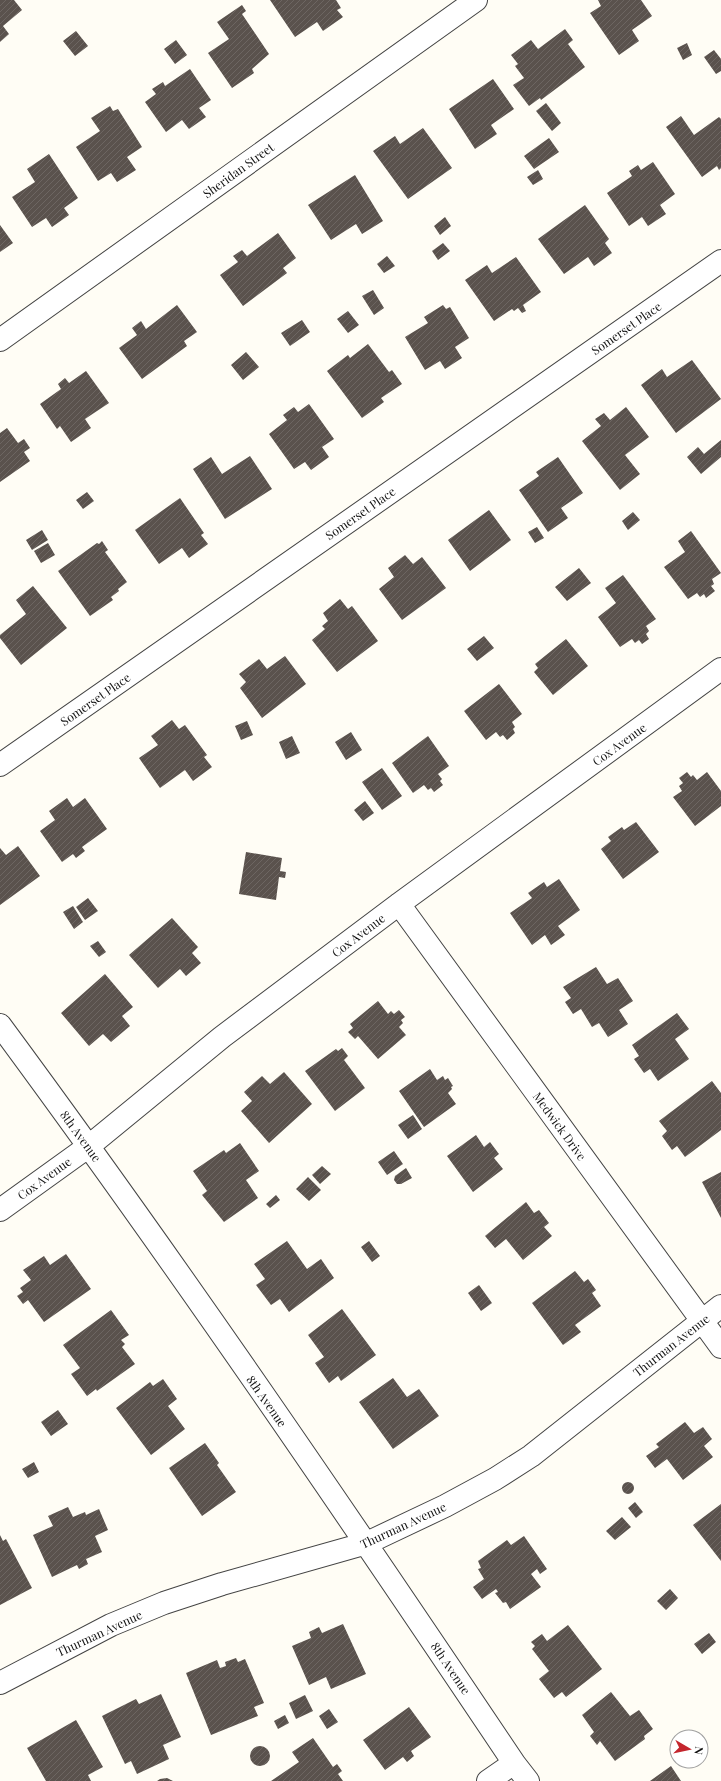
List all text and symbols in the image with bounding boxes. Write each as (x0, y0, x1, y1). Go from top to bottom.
street label: Sheridan Street (199, 138, 277, 201)
street label: Somerset Place (588, 298, 664, 358)
street label: Somerset Place (322, 483, 398, 543)
street label: Somerset Place (57, 669, 133, 729)
street label: Cox Avenue (589, 719, 649, 769)
street label: Cox Avenue (328, 910, 388, 960)
street label: Medwick Drive (530, 1089, 590, 1163)
street label: 8th Avenue (57, 1107, 105, 1165)
street label: Cox Avenue (14, 1153, 74, 1203)
street label: Thurman Avenue (630, 1310, 712, 1380)
street label: 8th Avenue (243, 1372, 291, 1430)
street label: Thurman Avenue (358, 1498, 448, 1552)
street label: Thurman Avenue (54, 1606, 144, 1660)
street label: 8th Avenue (428, 1639, 474, 1697)
north arrow (669, 1729, 709, 1769)
text: N (691, 1746, 707, 1756)

